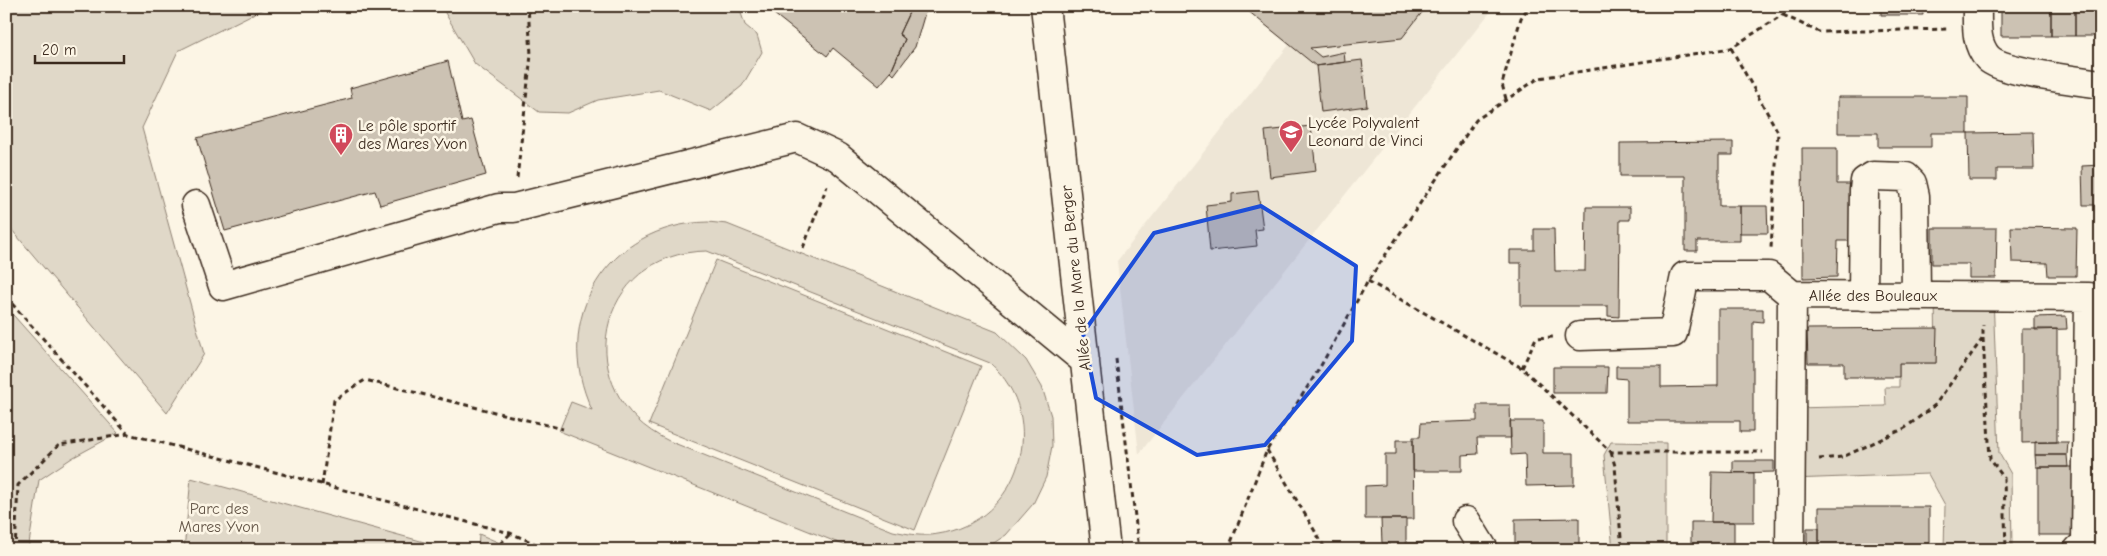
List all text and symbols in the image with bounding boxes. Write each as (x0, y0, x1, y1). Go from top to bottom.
scale bar (35, 32, 124, 64)
text: 20 m (42, 41, 76, 59)
place label: Lycée Polyvalent Leonard de Vinci (1308, 114, 1423, 150)
place label: Le pôle sportif des Mares Yvon (358, 117, 467, 153)
school or university icon: Lycée Polyvalent Leonard de Vinci (1278, 119, 1304, 153)
building icon: Le pôle sportif des Mares Yvon (328, 122, 354, 156)
street label: Allée de la Mare du Berger (1057, 184, 1095, 372)
street label: Allée des Bouleaux (1809, 287, 1938, 305)
park label: Parc des Mares Yvon (179, 500, 259, 536)

